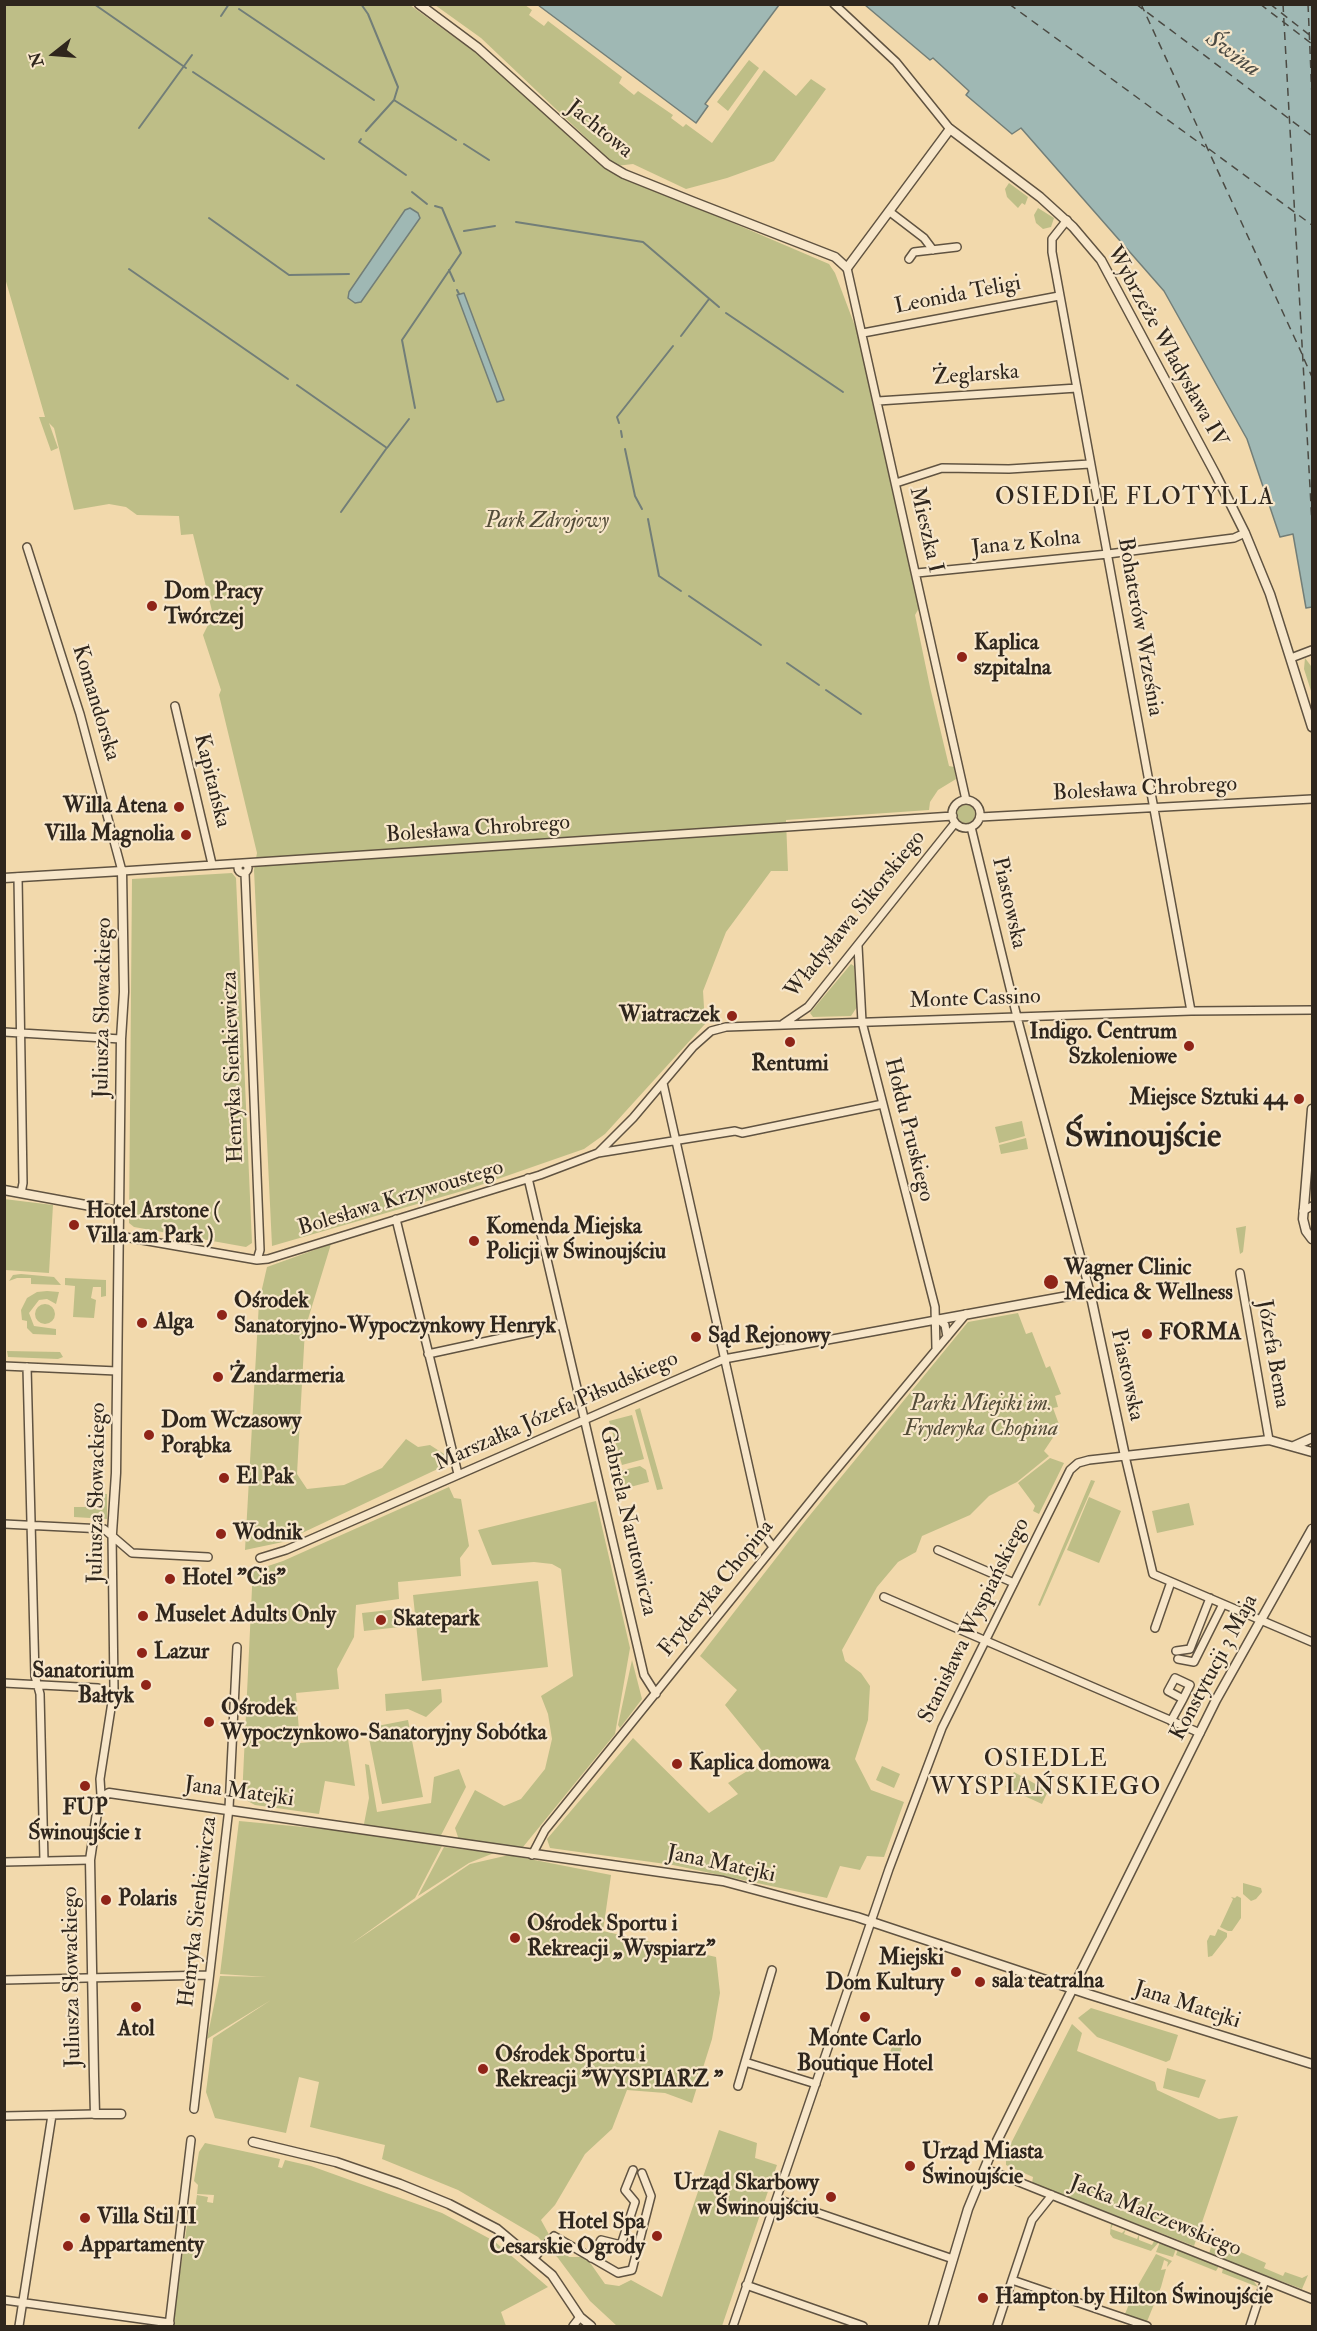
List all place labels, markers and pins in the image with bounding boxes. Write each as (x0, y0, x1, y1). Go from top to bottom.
place label: Dom Pracy Twórczej (164, 580, 263, 632)
marker: Dom Pracy Twórczej (145, 599, 159, 613)
place label: Kaplica szpitalna (974, 631, 1051, 682)
marker: Kaplica szpitalna (955, 650, 969, 664)
place label: Willa Atena (63, 794, 167, 820)
marker: Willa Atena (172, 800, 186, 814)
place label: Villa Magnolia (44, 822, 174, 848)
marker: Villa Magnolia (179, 828, 193, 842)
place label: Wiatraczek (619, 1003, 720, 1029)
marker: Wiatraczek (725, 1009, 739, 1023)
place label: Indigo. Centrum Szkoleniowe (1030, 1020, 1177, 1072)
marker: Rentumi (783, 1035, 797, 1049)
marker: Indigo. Centrum Szkoleniowe (1182, 1039, 1196, 1053)
place label: Rentumi (751, 1052, 829, 1078)
place label: Miejsce Sztuki 44 (1129, 1086, 1287, 1112)
marker: Miejsce Sztuki 44 (1292, 1092, 1306, 1106)
place label: Hotel Arstone ( Villa am Park ) (86, 1199, 220, 1250)
place label: Komenda Miejska Policji w Świnoujściu (486, 1215, 666, 1266)
marker: Hotel Arstone ( Villa am Park ) (67, 1218, 81, 1232)
marker: Komenda Miejska Policji w Świnoujściu (467, 1234, 481, 1248)
place label: Wagner Clinic Medica & Wellness (1064, 1256, 1233, 1308)
marker: Wagner Clinic Medica & Wellness (1042, 1273, 1060, 1291)
place label: Ośrodek Sanatoryjno-Wypoczynkowy Henryk (234, 1289, 556, 1340)
marker: Ośrodek Sanatoryjno-Wypoczynkowy Henryk (215, 1308, 229, 1322)
place label: Alga (154, 1310, 193, 1336)
marker: Alga (135, 1316, 149, 1330)
place label: FORMA (1159, 1321, 1241, 1347)
place label: Sąd Rejonowy (708, 1324, 830, 1350)
marker: FORMA (1140, 1327, 1154, 1341)
marker: Sąd Rejonowy (689, 1330, 703, 1344)
place label: Żandarmeria (230, 1364, 344, 1390)
marker: Żandarmeria (211, 1370, 225, 1384)
place label: Dom Wczasowy Porąbka (161, 1409, 301, 1460)
marker: Dom Wczasowy Porąbka (142, 1428, 156, 1442)
place label: El Pak (236, 1465, 294, 1491)
marker: El Pak (217, 1471, 231, 1485)
place label: Wodnik (233, 1521, 303, 1547)
marker: Wodnik (214, 1527, 228, 1541)
place label: Hotel "Cis" (182, 1566, 286, 1592)
marker: Hotel "Cis" (163, 1572, 177, 1586)
place label: Muselet Adults Only (155, 1603, 336, 1629)
place label: Skatepark (393, 1607, 480, 1633)
marker: Muselet Adults Only (136, 1609, 150, 1623)
marker: Skatepark (374, 1613, 388, 1627)
place label: Lazur (154, 1640, 209, 1666)
marker: Lazur (135, 1646, 149, 1660)
place label: Sanatorium Bałtyk (32, 1659, 134, 1711)
marker: Sanatorium Bałtyk (139, 1678, 153, 1692)
place label: Ośrodek Wypoczynkowo-Sanatoryjny Sobótka (221, 1696, 547, 1748)
marker: Ośrodek Wypoczynkowo-Sanatoryjny Sobótka (202, 1715, 216, 1729)
place label: Kaplica domowa (689, 1751, 830, 1777)
marker: Kaplica domowa (670, 1757, 684, 1771)
marker: FUP Świnoujście 1 (78, 1779, 92, 1793)
place label: FUP Świnoujście 1 (28, 1796, 142, 1848)
place label: Polaris (118, 1887, 177, 1913)
marker: Polaris (99, 1893, 113, 1907)
place label: Ośrodek Sportu i Rekreacji „Wyspiarz” (527, 1912, 716, 1964)
marker: Ośrodek Sportu i Rekreacji „Wyspiarz” (508, 1931, 522, 1945)
place label: Miejski Dom Kultury (826, 1946, 944, 1998)
marker: Miejski Dom Kultury (949, 1965, 963, 1979)
place label: sala teatralna (992, 1969, 1104, 1995)
marker: sala teatralna (973, 1975, 987, 1989)
marker: Atol (129, 2000, 143, 2014)
marker: Monte Carlo Boutique Hotel (858, 2010, 872, 2024)
place label: Atol (117, 2017, 155, 2043)
place label: Monte Carlo Boutique Hotel (797, 2027, 933, 2078)
place label: Ośrodek Sportu i Rekreacji "WYSPIARZ " (495, 2043, 723, 2094)
marker: Ośrodek Sportu i Rekreacji "WYSPIARZ " (476, 2062, 490, 2076)
place label: Urząd Miasta Świnoujście (922, 2140, 1043, 2192)
marker: Urząd Miasta Świnoujście (903, 2159, 917, 2173)
place label: Urząd Skarbowy w Świnoujściu (673, 2171, 819, 2222)
marker: Urząd Skarbowy w Świnoujściu (824, 2190, 838, 2204)
place label: Villa Stil II (97, 2205, 197, 2231)
place label: Hotel Spa Cesarskie Ogrody (489, 2210, 645, 2262)
marker: Villa Stil II (78, 2211, 92, 2225)
marker: Hotel Spa Cesarskie Ogrody (650, 2229, 664, 2243)
place label: Appartamenty (80, 2233, 204, 2259)
marker: Appartamenty (61, 2239, 75, 2253)
place label: Hampton by Hilton Świnoujście (995, 2285, 1273, 2311)
marker: Hampton by Hilton Świnoujście (976, 2291, 990, 2305)

